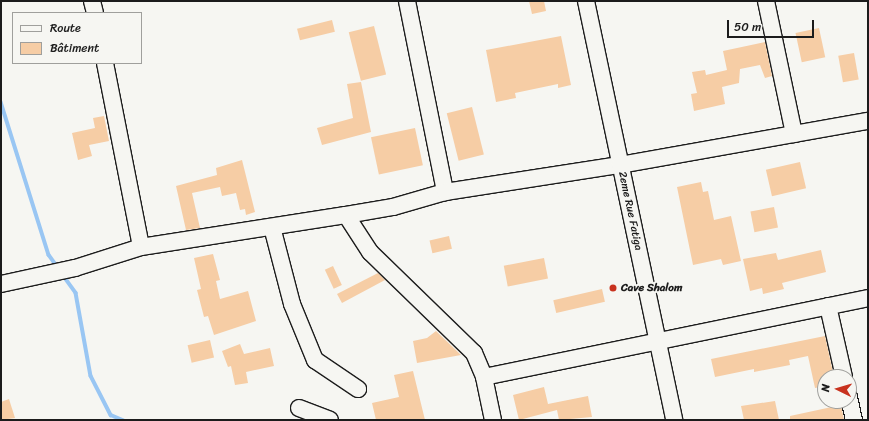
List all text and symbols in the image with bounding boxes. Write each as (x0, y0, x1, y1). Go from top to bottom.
legend (12, 12, 142, 64)
scale bar (729, 12, 816, 38)
text: 50 m (734, 16, 761, 38)
text: Route (50, 17, 81, 39)
text: Bâtiment (50, 37, 99, 59)
street label: 2eme Rue Fatiga (615, 170, 645, 252)
place label: Cave Shalom (621, 281, 682, 295)
marker: Cave Shalom (608, 283, 618, 293)
north arrow (817, 369, 857, 409)
text: N (816, 383, 835, 393)

